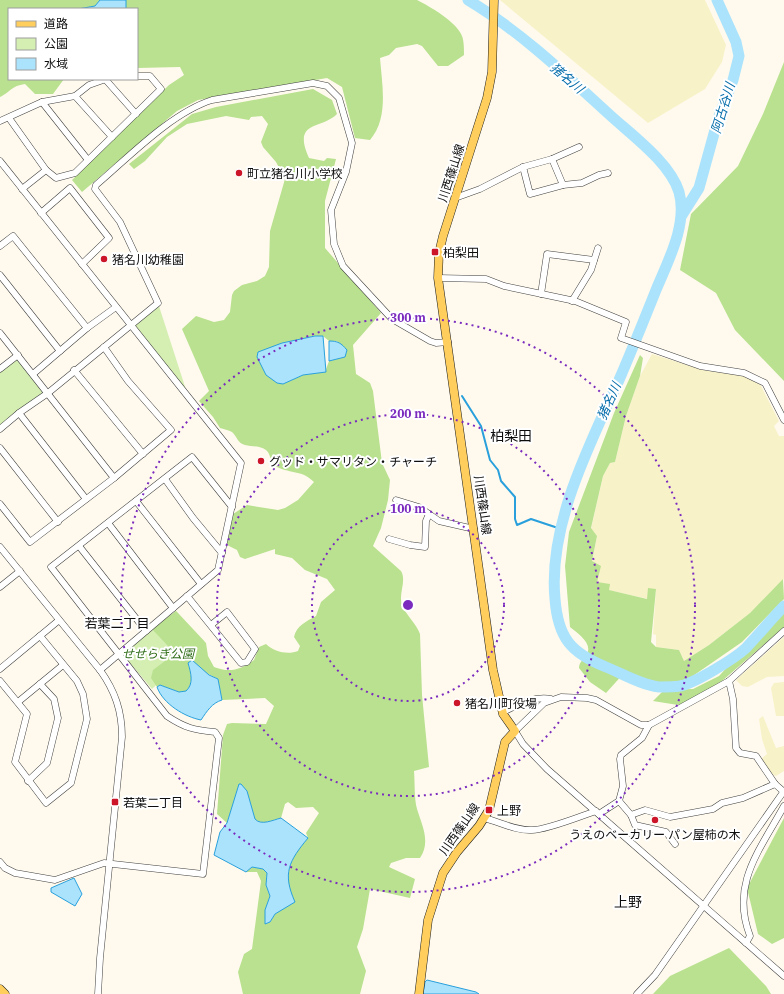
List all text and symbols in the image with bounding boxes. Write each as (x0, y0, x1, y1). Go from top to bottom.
legend (8, 8, 138, 80)
text: 道路 (44, 16, 68, 31)
text: 公園 (44, 36, 68, 51)
text: 水域 (44, 56, 68, 71)
water label: 猪名川 (547, 59, 589, 98)
water label: 阿古谷川 (707, 79, 739, 135)
street label: 川西篠山線 (435, 142, 467, 204)
place label: 町立猪名川小学校 (247, 166, 343, 181)
marker: 町立猪名川小学校 (234, 168, 244, 178)
place label: 柏梨田 (443, 245, 479, 260)
marker: 柏梨田 (430, 247, 440, 257)
place label: 猪名川幼稚園 (112, 252, 184, 267)
marker: 猪名川幼稚園 (99, 254, 109, 264)
text: 300 m (390, 310, 426, 325)
water label: 猪名川 (593, 378, 626, 422)
text: 200 m (390, 406, 426, 421)
district label: 柏梨田 (490, 427, 532, 445)
place label: グッド・サマリタン・チャーチ (269, 454, 437, 469)
marker: グッド・サマリタン・チャーチ (256, 456, 266, 466)
street label: 川西篠山線 (471, 474, 495, 536)
text: 100 m (390, 501, 426, 516)
centre of rings (401, 598, 415, 612)
district label: 若葉二丁目 (84, 615, 150, 632)
park label: せせらぎ公園 (122, 646, 196, 661)
place label: 猪名川町役場 (465, 696, 537, 711)
marker: 猪名川町役場 (452, 698, 462, 708)
place label: 若葉二丁目 (123, 795, 183, 810)
marker: 若葉二丁目 (110, 797, 120, 807)
street label: 川西篠山線 (436, 800, 482, 858)
place label: 上野 (497, 803, 521, 818)
marker: 上野 (484, 805, 494, 815)
marker: うえのベーカリー パン屋柿の木 (650, 815, 660, 825)
place label: うえのベーカリー パン屋柿の木 (569, 827, 741, 842)
district label: 上野 (614, 893, 642, 911)

